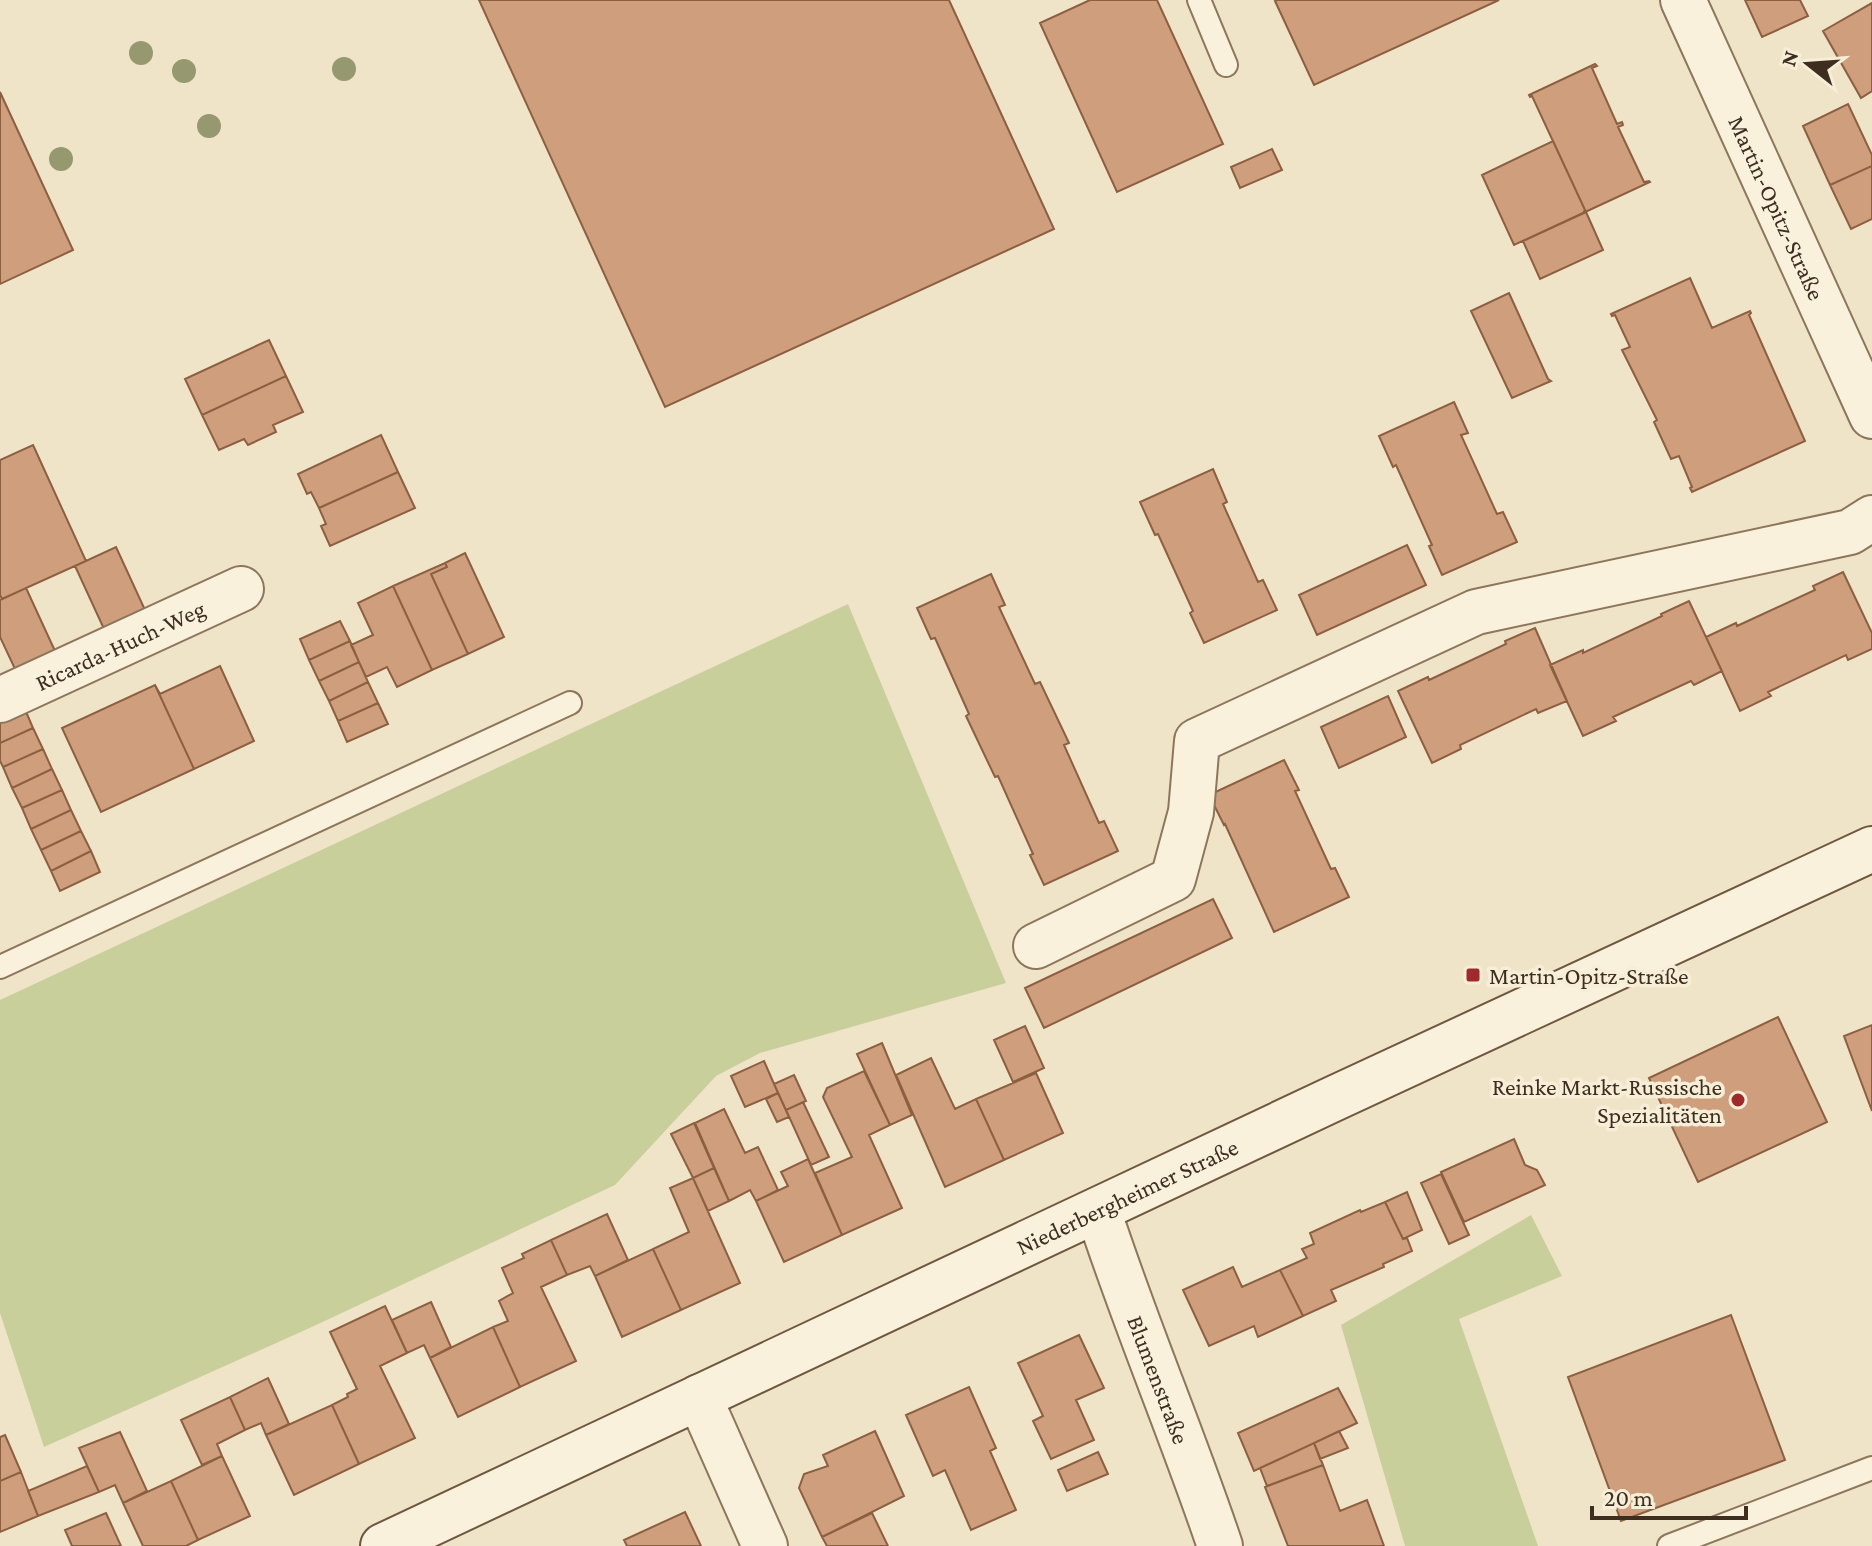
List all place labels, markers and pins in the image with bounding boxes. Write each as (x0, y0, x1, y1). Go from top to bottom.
place label: Martin-Opitz-Straße (1489, 962, 1688, 989)
marker: Martin-Opitz-Straße (1464, 966, 1482, 984)
place label: Reinke Markt-Russische Spezialitäten (1492, 1073, 1722, 1128)
marker: Reinke Markt-Russische Spezialitäten (1729, 1091, 1747, 1109)

